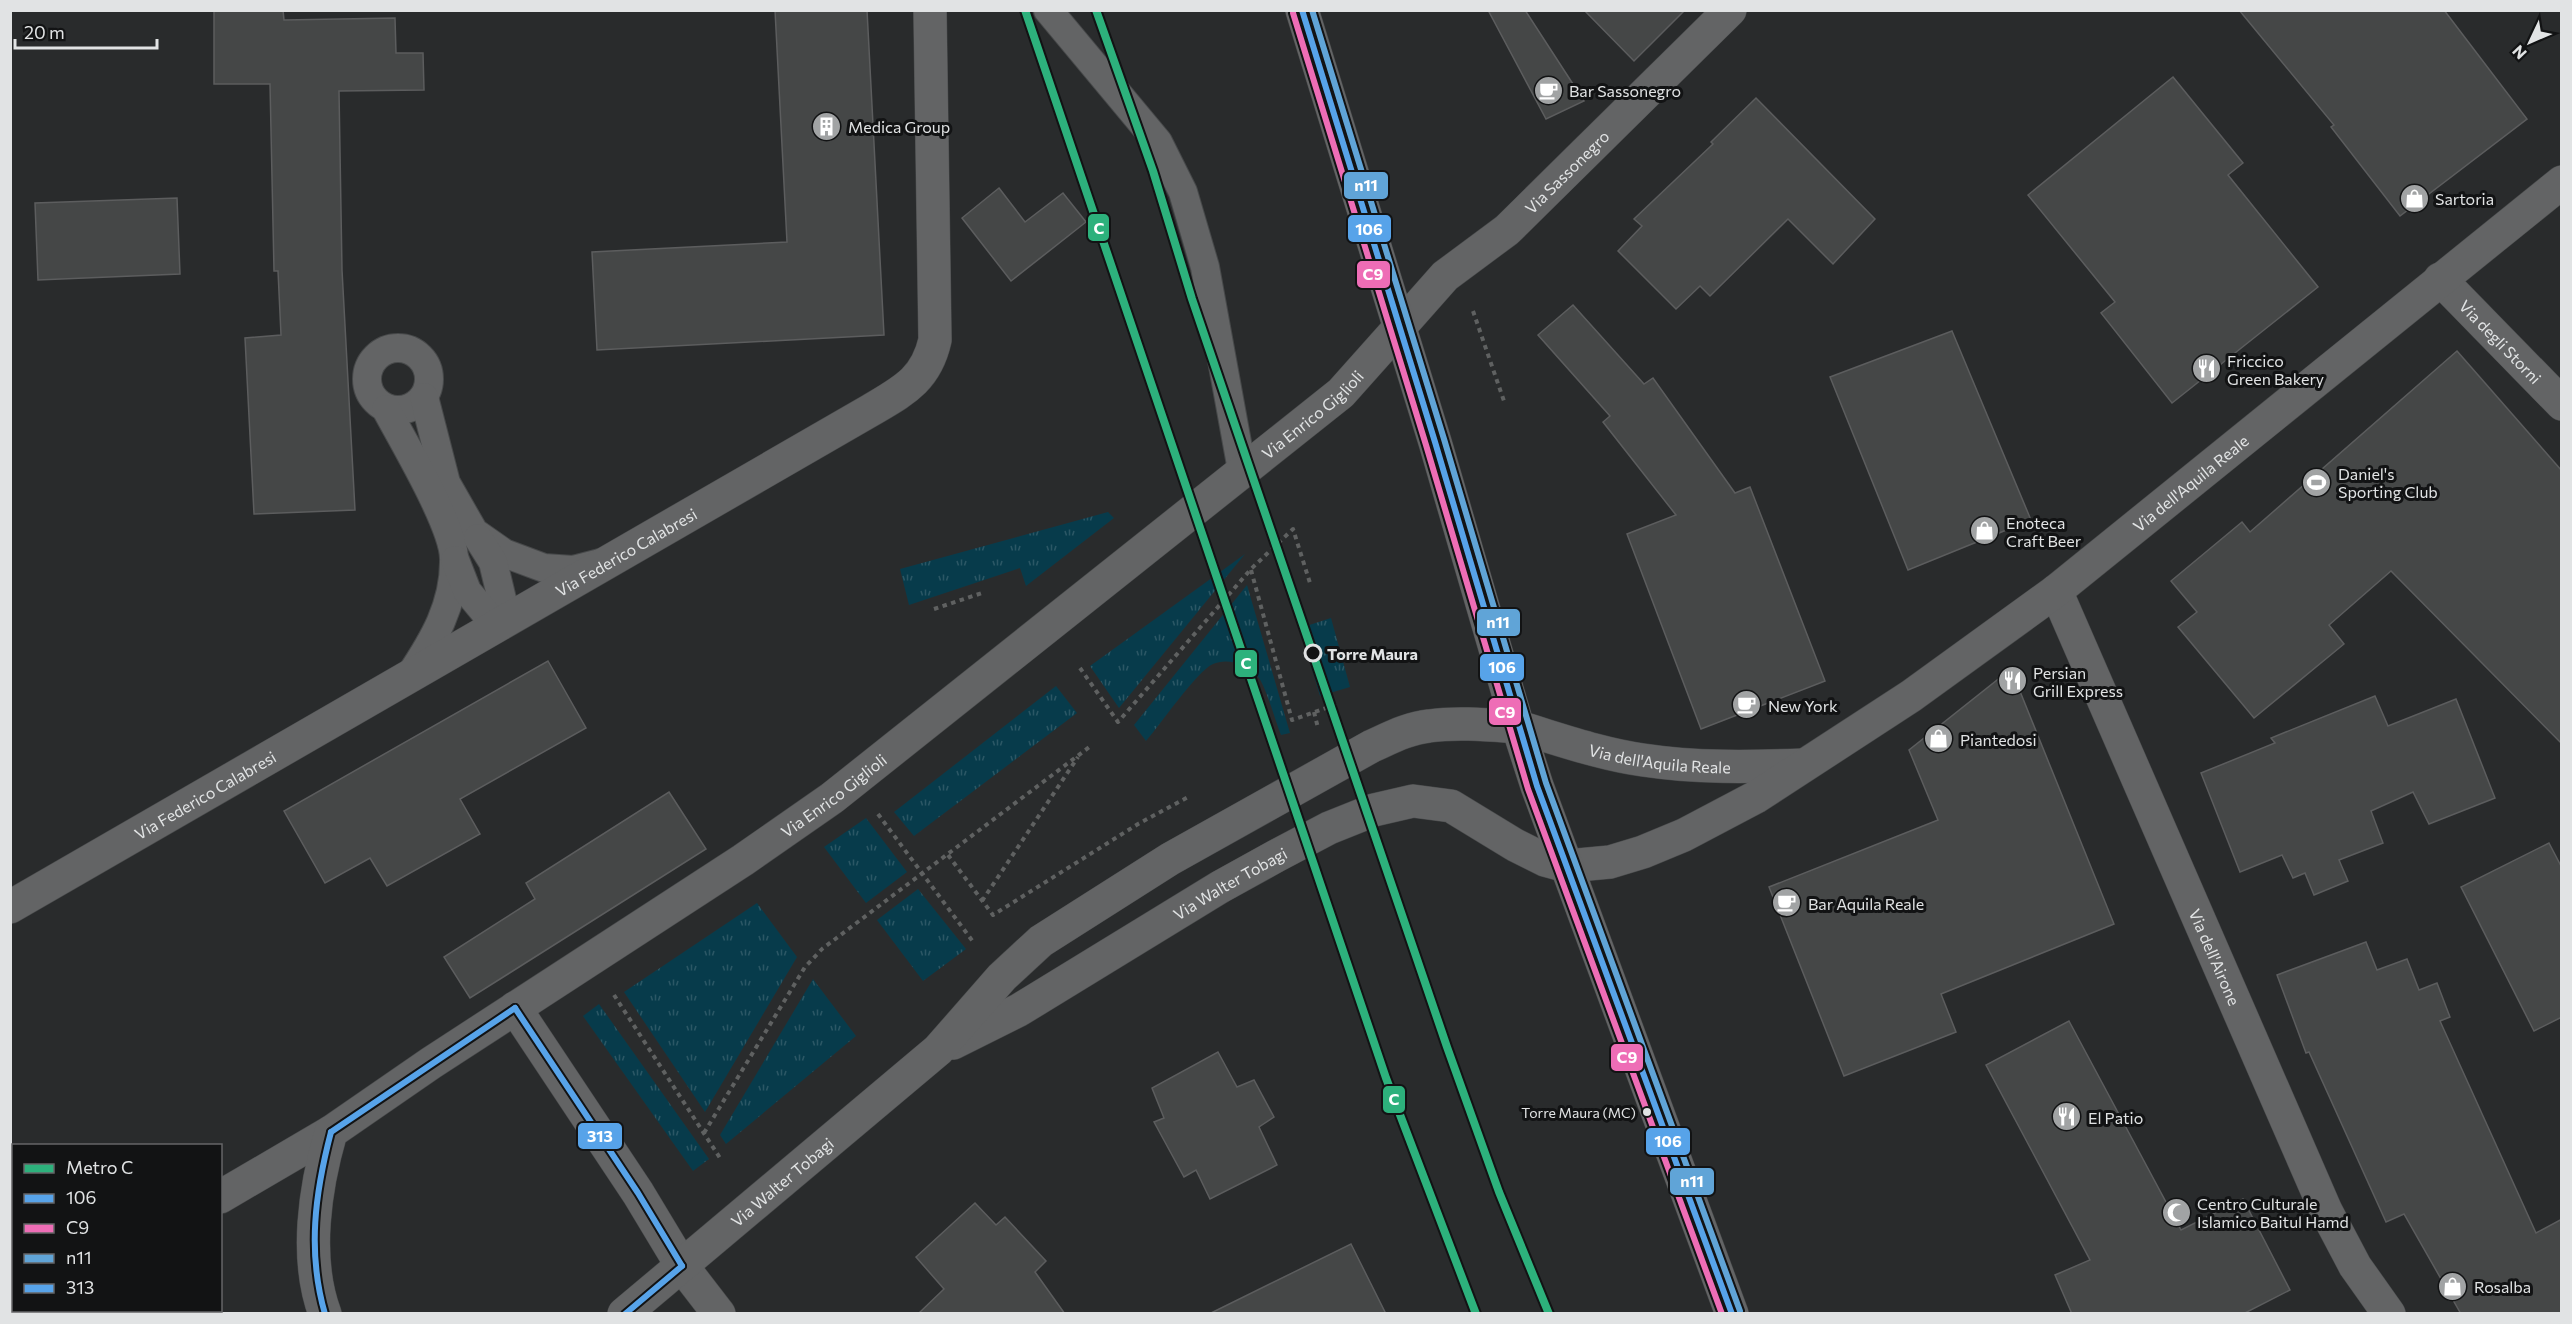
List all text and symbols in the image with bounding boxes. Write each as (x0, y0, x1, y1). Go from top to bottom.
scale bar (15, 12, 158, 50)
north arrow (2500, 12, 2560, 72)
text: 20 m (24, 21, 65, 43)
text: N (2508, 42, 2530, 64)
cafe icon: Bar Sassonegro (1532, 74, 1564, 106)
place label: Bar Sassonegro (1569, 81, 1681, 100)
building icon: Medica Group (811, 110, 843, 142)
place label: Medica Group (848, 117, 950, 136)
street label: Via Sassonegro (1520, 126, 1612, 217)
line badge: n11 (1343, 171, 1389, 200)
text: n11 (1354, 175, 1378, 194)
shop icon: Sartoria (2398, 182, 2430, 214)
place label: Sartoria (2435, 189, 2494, 208)
line badge: C (1087, 213, 1110, 242)
line badge: 106 (1347, 214, 1392, 243)
text: C (1094, 218, 1105, 237)
text: 106 (1355, 219, 1383, 238)
line badge: C9 (1356, 260, 1391, 289)
text: C9 (1363, 264, 1384, 283)
street label: Via degli Storni (2456, 296, 2546, 387)
place label: Friccico Green Bakery (2227, 351, 2324, 388)
restaurant icon: Friccico Green Bakery (2190, 353, 2222, 385)
street label: Via Enrico Giglioli (1258, 366, 1367, 462)
street label: Via dell'Aquila Reale (2129, 430, 2252, 535)
place label: Daniel's Sporting Club (2338, 464, 2438, 501)
sports icon: Daniel's Sporting Club (2301, 466, 2333, 498)
street label: Via Federico Calabresi (552, 503, 700, 600)
place label: Enoteca Craft Beer (2006, 513, 2082, 550)
shop icon: Enoteca Craft Beer (1969, 515, 2001, 547)
line badge: n11 (1476, 608, 1521, 637)
text: n11 (1486, 612, 1510, 631)
marker: Torre Maura (1304, 644, 1322, 662)
place label: Torre Maura (1327, 644, 1418, 663)
line badge: C (1234, 649, 1258, 678)
text: C (1241, 653, 1252, 672)
line badge: 106 (1479, 653, 1525, 682)
text: 106 (1488, 657, 1516, 676)
place label: Persian Grill Express (2033, 663, 2123, 700)
restaurant icon: Persian Grill Express (1996, 665, 2028, 697)
cafe icon: New York (1731, 689, 1763, 721)
place label: New York (1768, 696, 1838, 715)
line badge: C9 (1488, 697, 1522, 726)
text: C9 (1495, 702, 1516, 721)
shop icon: Piantedosi (1923, 723, 1955, 755)
place label: Piantedosi (1960, 730, 2037, 749)
street label: Via dell'Aquila Reale (1587, 739, 1731, 776)
street label: Via Federico Calabresi (131, 746, 279, 843)
street label: Via Enrico Giglioli (777, 749, 890, 840)
street label: Via Walter Tobagi (1169, 843, 1290, 923)
cafe icon: Bar Aquila Reale (1771, 887, 1803, 919)
place label: Bar Aquila Reale (1808, 894, 1924, 913)
street label: Via dell'Airone (2186, 906, 2245, 1008)
line badge: C9 (1610, 1043, 1644, 1072)
text: C9 (1617, 1047, 1638, 1066)
line badge: C (1382, 1085, 1406, 1114)
text: C (1389, 1089, 1400, 1108)
restaurant icon: El Patio (2051, 1101, 2083, 1133)
place label: Torre Maura (MC) (1521, 1104, 1636, 1121)
marker: Torre Maura (MC) (1641, 1106, 1653, 1118)
place label: El Patio (2088, 1108, 2143, 1127)
line badge: 313 (577, 1122, 623, 1150)
text: 313 (587, 1126, 613, 1145)
line badge: 106 (1645, 1127, 1691, 1156)
text: 106 (1654, 1131, 1682, 1150)
street label: Via Walter Tobagi (727, 1133, 837, 1230)
legend (12, 1144, 222, 1312)
text: Metro C (66, 1156, 133, 1178)
line badge: n11 (1669, 1167, 1715, 1196)
text: n11 (1680, 1171, 1704, 1190)
text: 106 (66, 1186, 96, 1208)
place label: Centro Culturale Islamico Baitul Hamd (2197, 1194, 2349, 1231)
mosque icon: Centro Culturale Islamico Baitul Hamd (2160, 1196, 2192, 1228)
text: C9 (66, 1216, 89, 1238)
text: n11 (66, 1246, 92, 1268)
shop icon: Rosalba (2437, 1270, 2469, 1302)
text: 313 (66, 1276, 94, 1298)
place label: Rosalba (2474, 1277, 2531, 1296)

